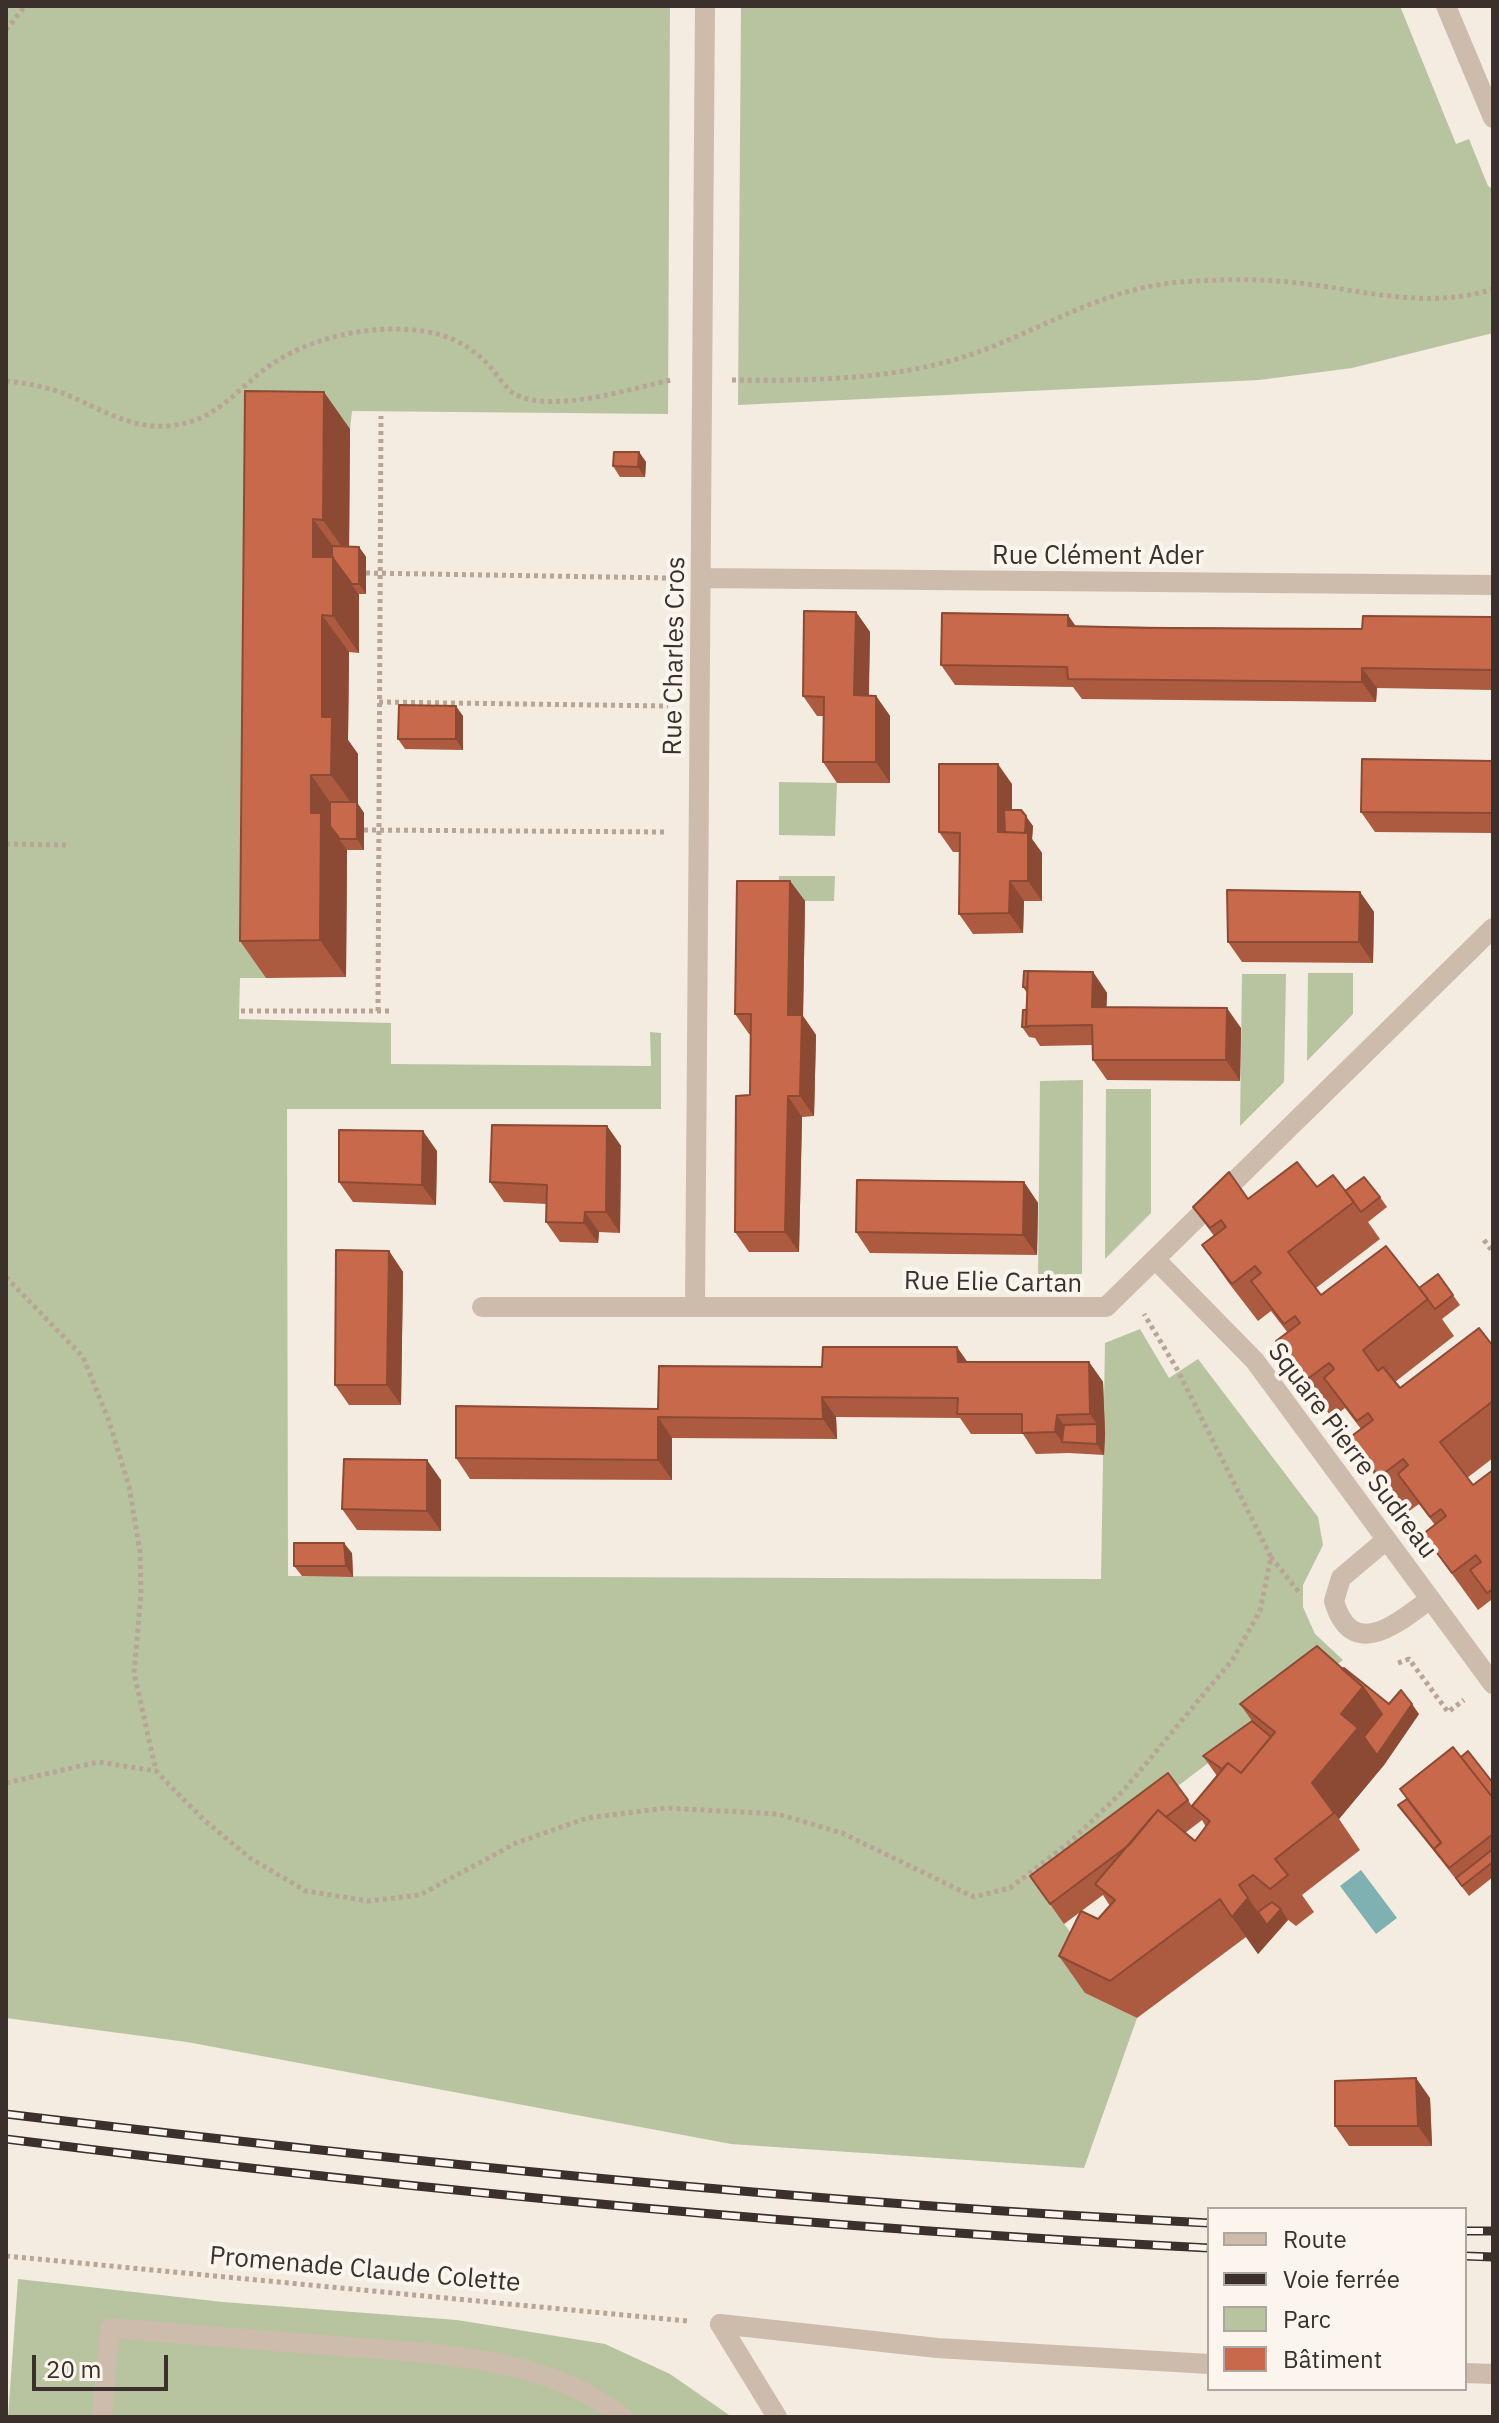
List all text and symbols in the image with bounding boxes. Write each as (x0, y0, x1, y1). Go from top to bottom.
street label: Rue Clément Ader (992, 540, 1204, 572)
street label: Rue Charles Cros (658, 556, 692, 756)
street label: Rue Elie Cartan (904, 1266, 1082, 1300)
street label: Square Pierre Sudreau (1261, 1337, 1443, 1565)
legend (1207, 2207, 1467, 2391)
text: Route (1283, 2223, 1347, 2255)
street label: Promenade Claude Colette (208, 2241, 522, 2299)
text: Voie ferrée (1283, 2263, 1400, 2295)
text: Parc (1283, 2303, 1331, 2335)
scale bar (36, 2339, 172, 2389)
text: Bâtiment (1283, 2343, 1382, 2375)
text: 20 m (46, 2353, 101, 2385)

